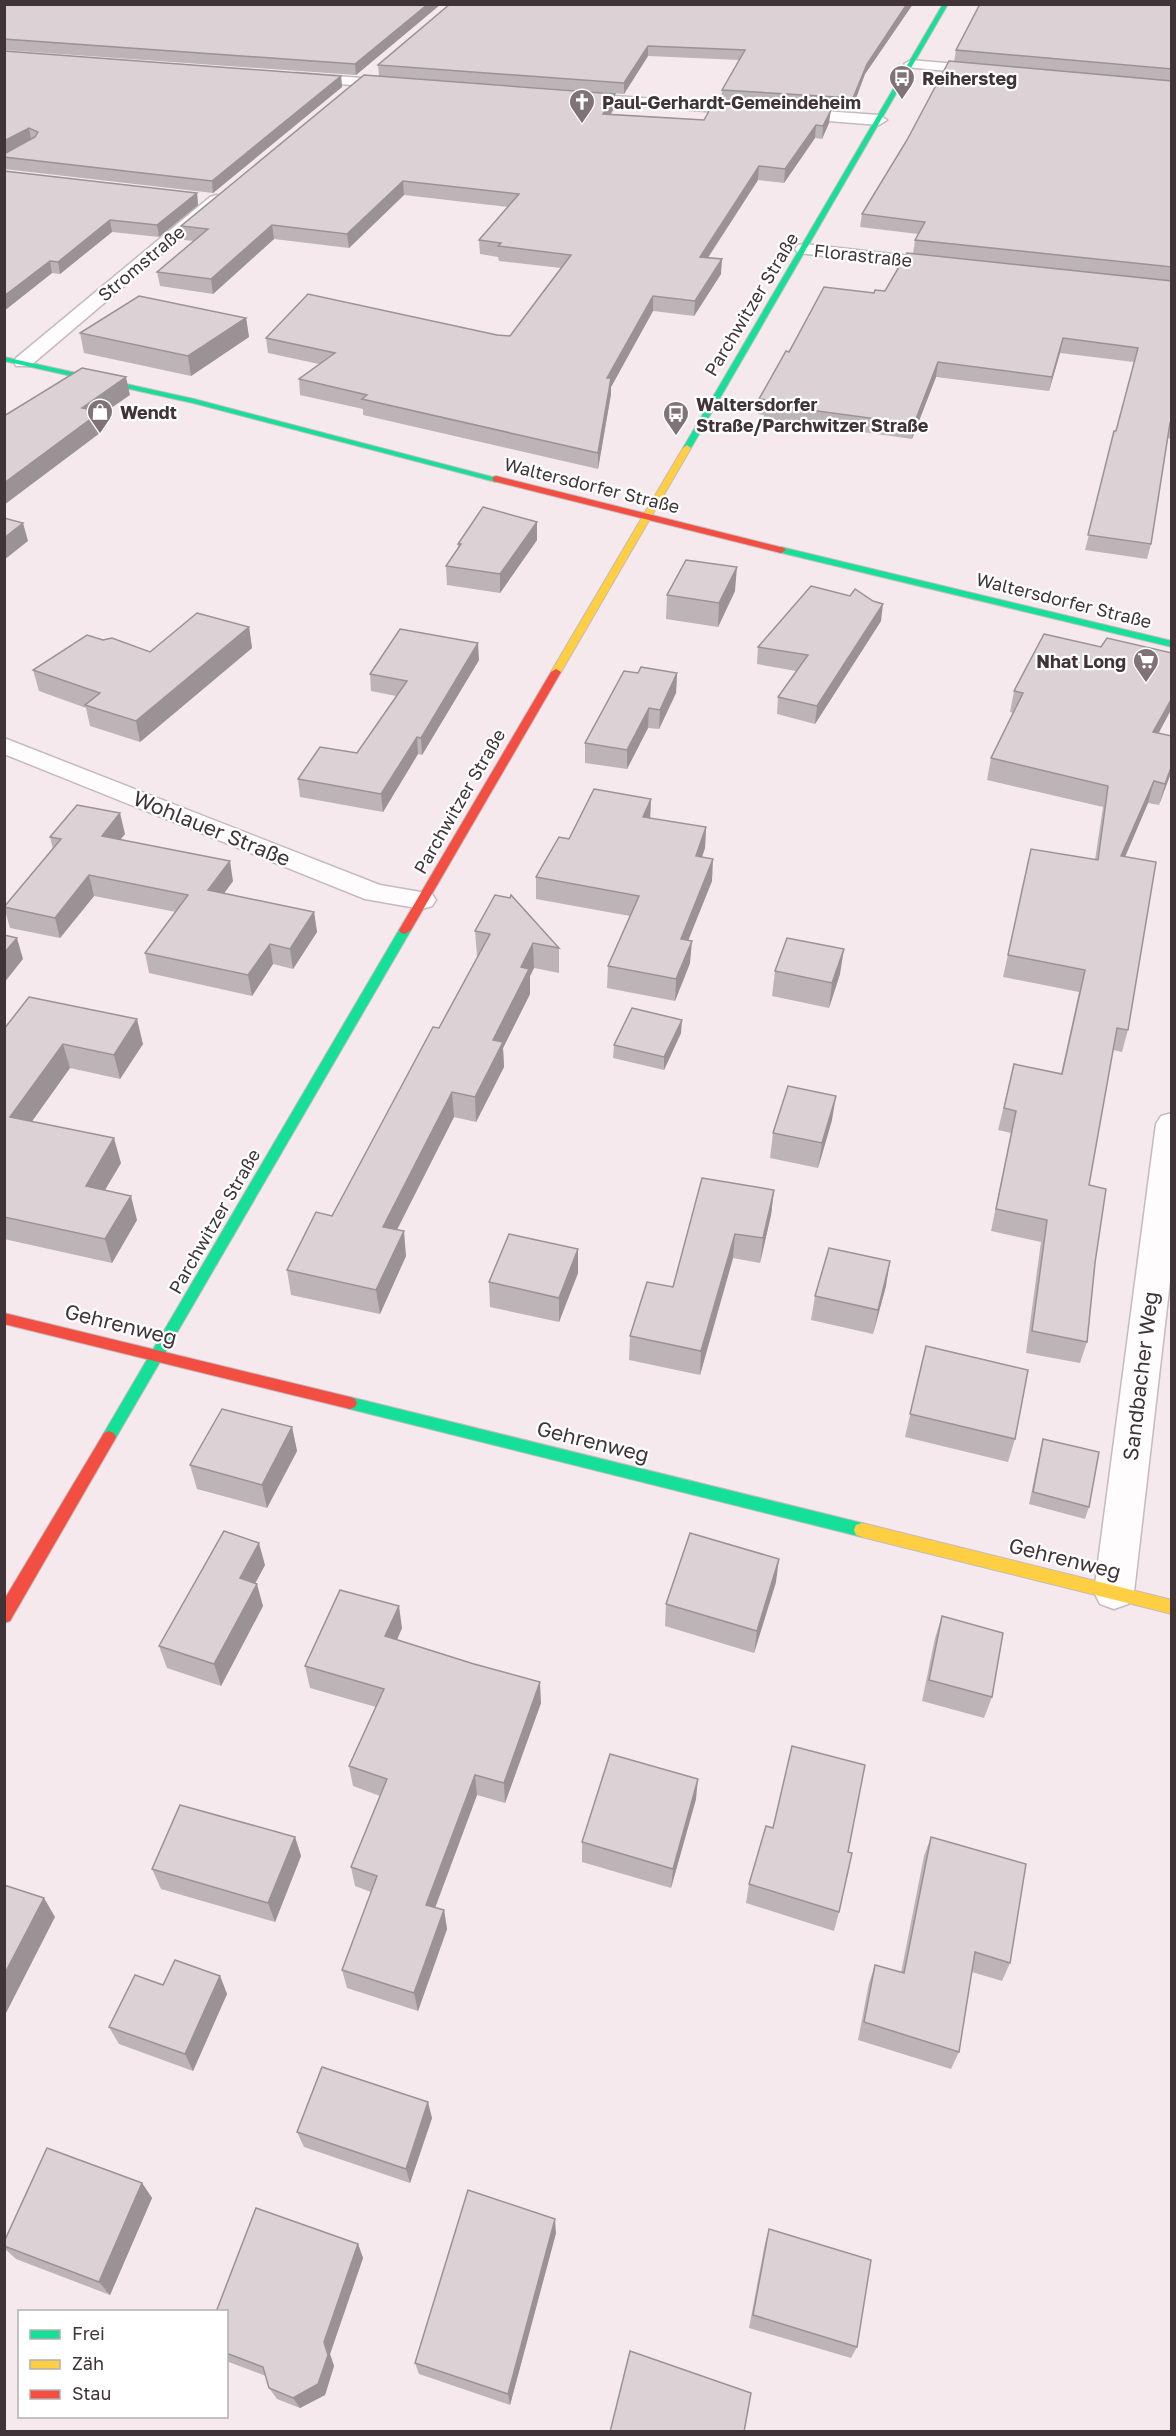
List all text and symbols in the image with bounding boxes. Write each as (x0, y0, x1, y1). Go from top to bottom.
bus stop icon: Reihersteg (887, 63, 917, 101)
place label: Reihersteg (922, 67, 1017, 89)
church icon: Paul-Gerhardt-Gemeindeheim (567, 87, 597, 125)
place label: Paul-Gerhardt-Gemeindeheim (602, 91, 861, 113)
street label: Stromstraße (93, 220, 189, 306)
street label: Parchwitzer Straße (699, 228, 803, 380)
street label: Florastraße (813, 239, 913, 271)
place label: Waltersdorfer Straße/Parchwitzer Straße (696, 393, 929, 436)
shop icon: Wendt (85, 397, 115, 435)
bus stop icon: Waltersdorfer Straße/Parchwitzer Straße (661, 399, 691, 437)
place label: Wendt (120, 401, 177, 423)
street label: Waltersdorfer Straße (502, 453, 682, 517)
street label: Waltersdorfer Straße (974, 568, 1154, 632)
supermarket icon: Nhat Long (1131, 646, 1161, 684)
place label: Nhat Long (1036, 650, 1126, 672)
street label: Parchwitzer Straße (409, 725, 509, 877)
street label: Wohlauer Straße (130, 785, 294, 871)
street label: Parchwitzer Straße (164, 1145, 264, 1297)
street label: Sandbacher Weg (1117, 1290, 1163, 1462)
street label: Gehrenweg (62, 1298, 180, 1350)
street label: Gehrenweg (534, 1415, 652, 1467)
street label: Gehrenweg (1006, 1532, 1124, 1584)
legend (18, 2310, 228, 2418)
text: Frei (72, 2322, 105, 2344)
text: Zäh (72, 2352, 104, 2374)
text: Stau (72, 2382, 111, 2404)

